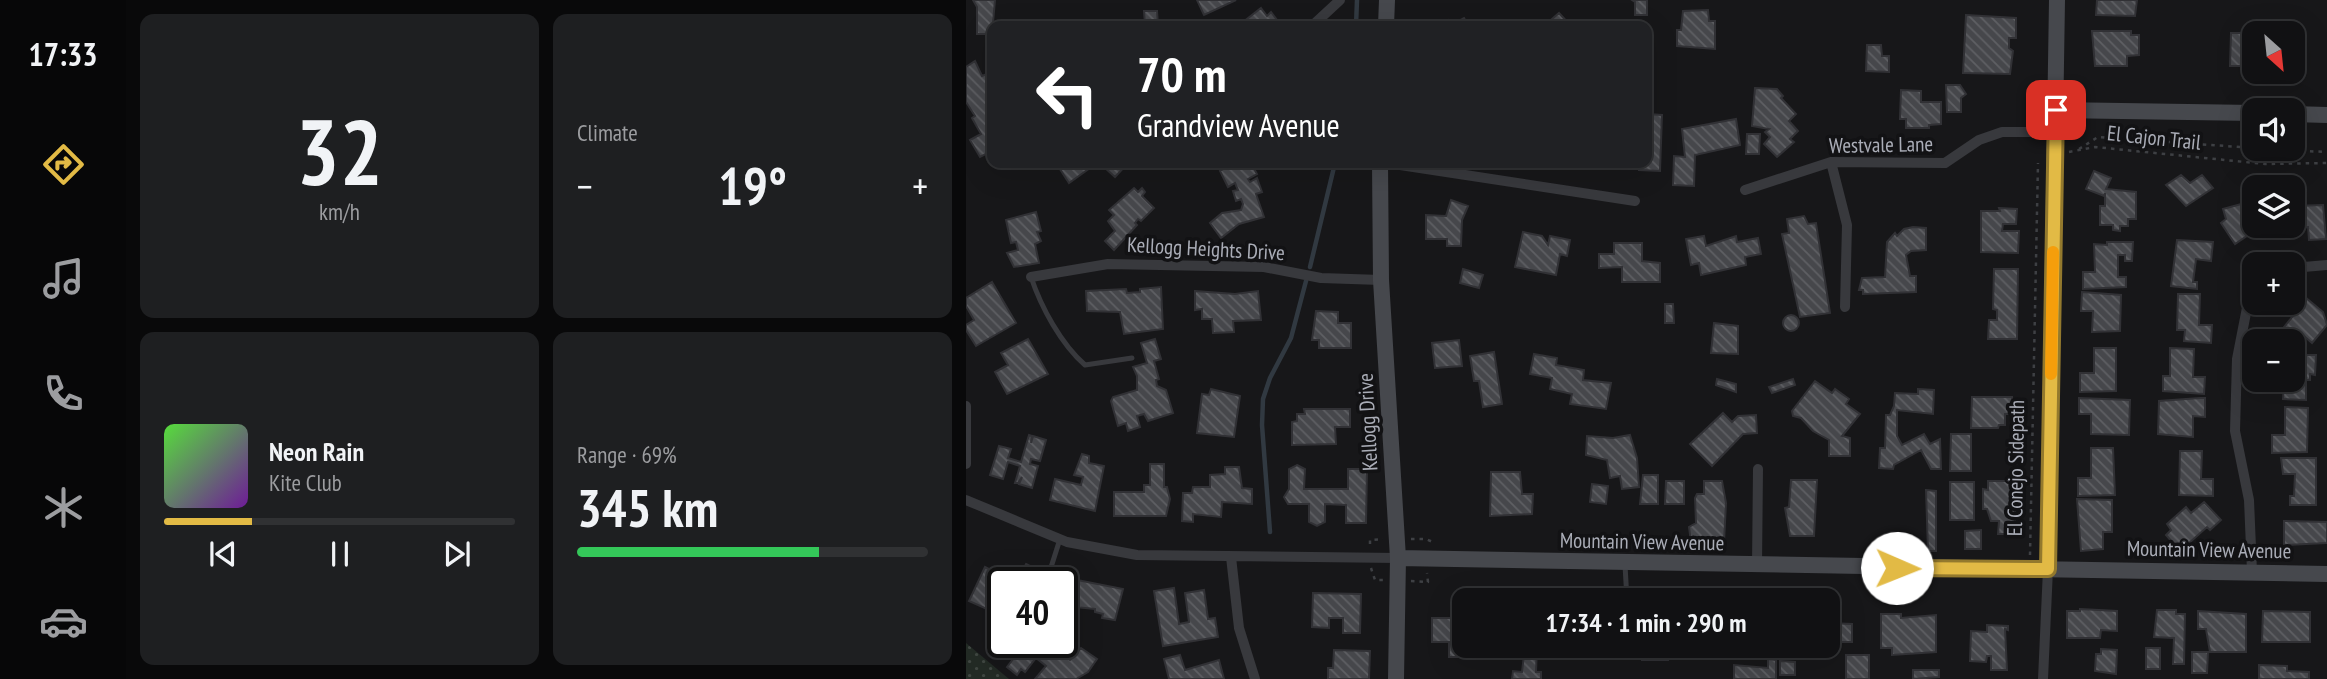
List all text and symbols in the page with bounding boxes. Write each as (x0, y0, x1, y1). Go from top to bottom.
north arrow (2242, 21, 2305, 84)
map controls (2242, 21, 2305, 392)
text: 17:33 (28, 33, 98, 75)
text: 70 m (1137, 42, 1226, 106)
icon: left (1022, 49, 1113, 140)
pin (2026, 80, 2086, 140)
icon: arrive (2037, 91, 2075, 129)
text: 32 (296, 92, 383, 210)
button: sound (2242, 98, 2305, 161)
text: Grandview Avenue (1137, 104, 1340, 146)
text: Climate (577, 118, 638, 147)
street label: El Cajon Trail (2106, 119, 2202, 156)
street label: Westvale Lane (1829, 130, 1933, 159)
icon: directions (39, 140, 88, 189)
text: 19° (718, 152, 787, 219)
text: − (577, 161, 593, 210)
text: + (912, 161, 928, 210)
button: layers (2242, 175, 2305, 238)
text: km/h (319, 197, 360, 226)
street label: Kellogg Heights Drive (1126, 231, 1286, 266)
button: + (2242, 252, 2305, 315)
icon: music (39, 254, 88, 303)
button: − (2242, 329, 2305, 392)
icon: phone (39, 369, 88, 418)
street label: Kellogg Drive (1351, 372, 1384, 472)
street label: El Conejo Sidepath (2001, 400, 2030, 536)
text: Neon Rain (269, 435, 364, 468)
text: Range · 69% (577, 440, 677, 469)
text: Kite Club (269, 468, 342, 497)
text: 345 km (577, 474, 718, 541)
icon: climate (39, 483, 88, 532)
street label: Mountain View Avenue (1560, 527, 1724, 556)
position arrow (1860, 531, 1934, 605)
icon: previous (204, 535, 242, 573)
icon: pause (321, 535, 359, 573)
icon: next (438, 535, 476, 573)
street label: Mountain View Avenue (2127, 535, 2291, 564)
speed limit sign: 40 (987, 567, 1078, 658)
icon: car (39, 597, 88, 646)
text: 17:34 · 1 min · 290 m (1546, 606, 1746, 639)

